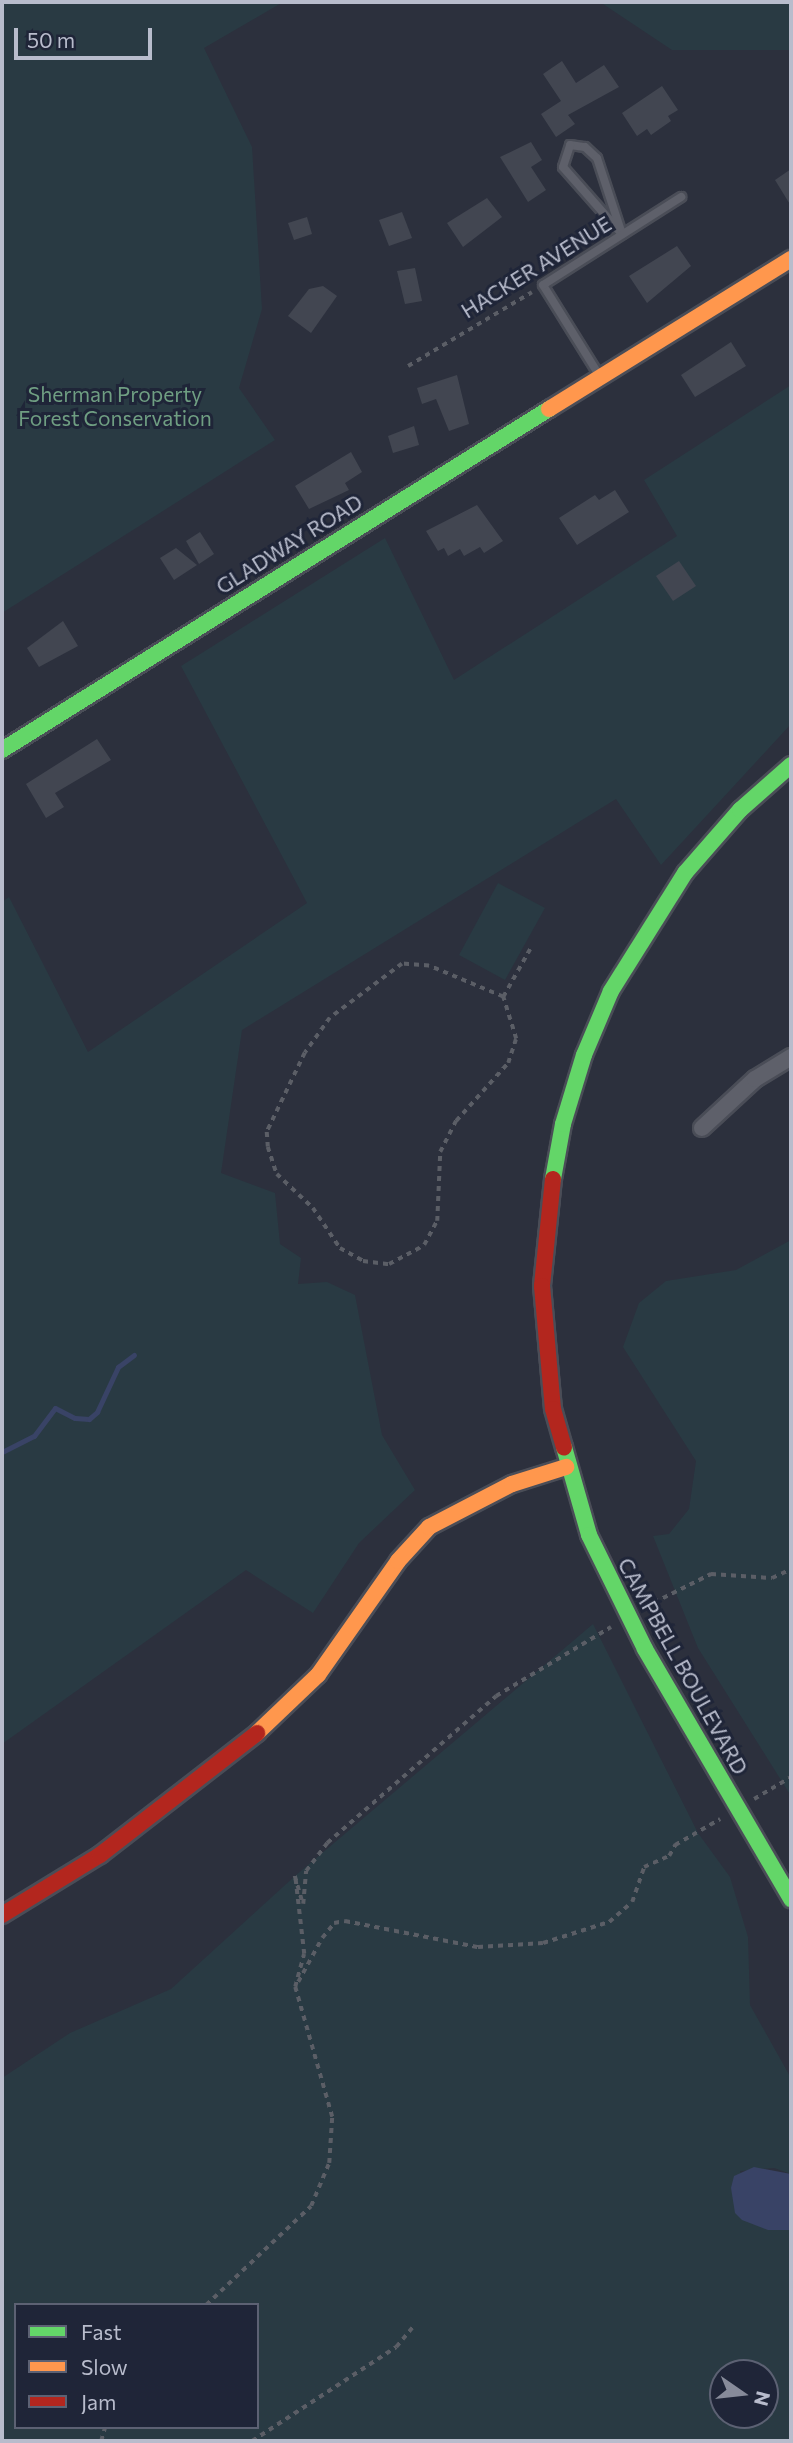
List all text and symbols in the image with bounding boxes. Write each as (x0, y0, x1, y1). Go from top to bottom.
scale bar (18, 14, 156, 58)
text: 50 m (27, 27, 75, 52)
street label: HACKER AVENUE (456, 211, 616, 323)
park label: Sherman Property Forest Conservation (18, 381, 212, 431)
street label: GLADWAY ROAD (211, 489, 367, 599)
street label: CAMPBELL BOULEVARD (613, 1553, 753, 1779)
legend (14, 2303, 259, 2429)
text: Fast (81, 2319, 122, 2344)
text: Slow (81, 2354, 128, 2379)
north arrow (709, 2359, 779, 2429)
text: Jam (81, 2389, 116, 2414)
text: N (750, 2389, 776, 2408)

